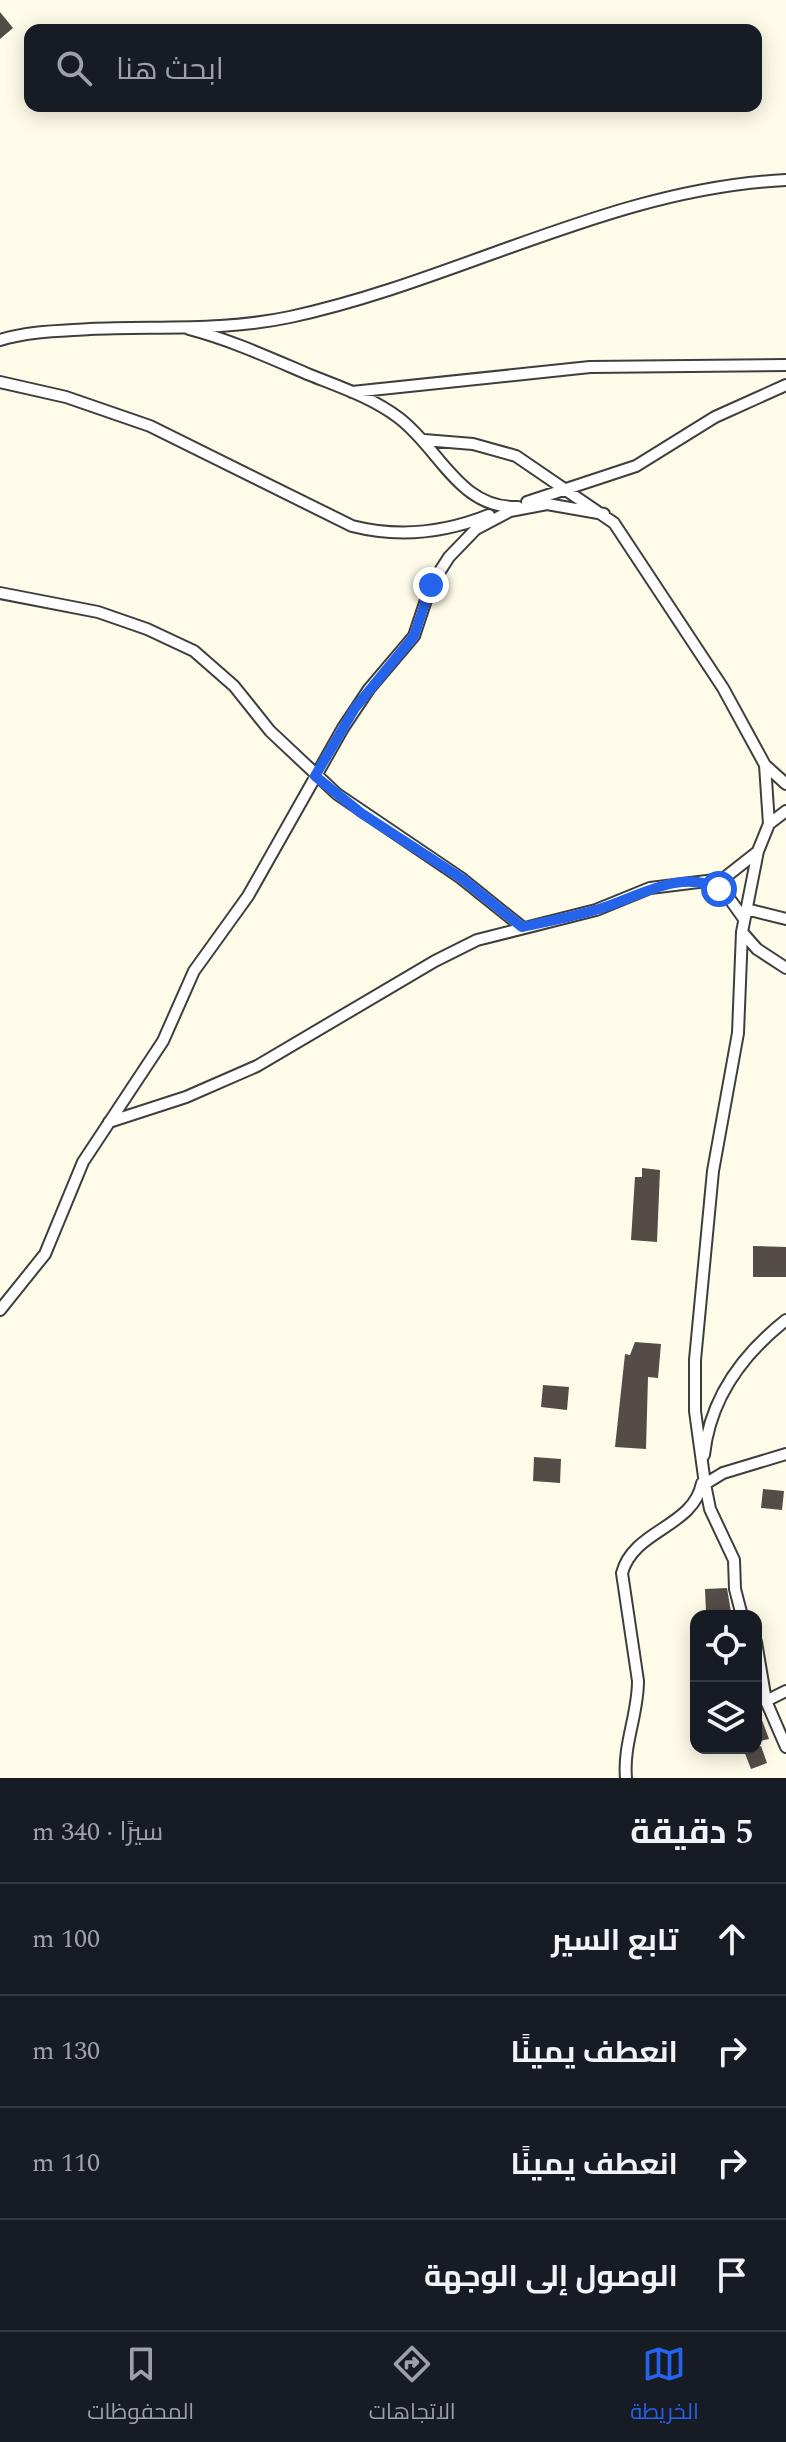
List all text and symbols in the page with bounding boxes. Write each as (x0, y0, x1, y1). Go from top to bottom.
search box (24, 24, 762, 112)
icon: search (52, 46, 96, 90)
text: ابحث هنا (116, 47, 224, 93)
route end (413, 567, 449, 603)
route start (701, 871, 737, 907)
map controls (690, 1610, 762, 1754)
button: locate (690, 1610, 762, 1682)
button: layers (690, 1682, 762, 1754)
text: 5 دقيقة (630, 1807, 754, 1859)
text: سيرًا · 340 m (32, 1812, 163, 1852)
icon: ahead (710, 1917, 754, 1961)
text: تابع السير (551, 1918, 678, 1964)
text: 100 m (32, 1919, 100, 1959)
icon: right (710, 2029, 754, 2073)
text: انعطف يمينًا (511, 2030, 678, 2076)
text: 130 m (32, 2031, 100, 2071)
icon: right (710, 2141, 754, 2185)
text: انعطف يمينًا (511, 2142, 678, 2188)
text: 110 m (32, 2143, 100, 2183)
icon: arrive (710, 2253, 754, 2297)
text: الوصول إلى الوجهة (424, 2254, 678, 2300)
tab: المحفوظات (87, 2342, 194, 2432)
tab: الاتجاهات (369, 2342, 456, 2432)
tab: الخريطة (630, 2342, 699, 2432)

